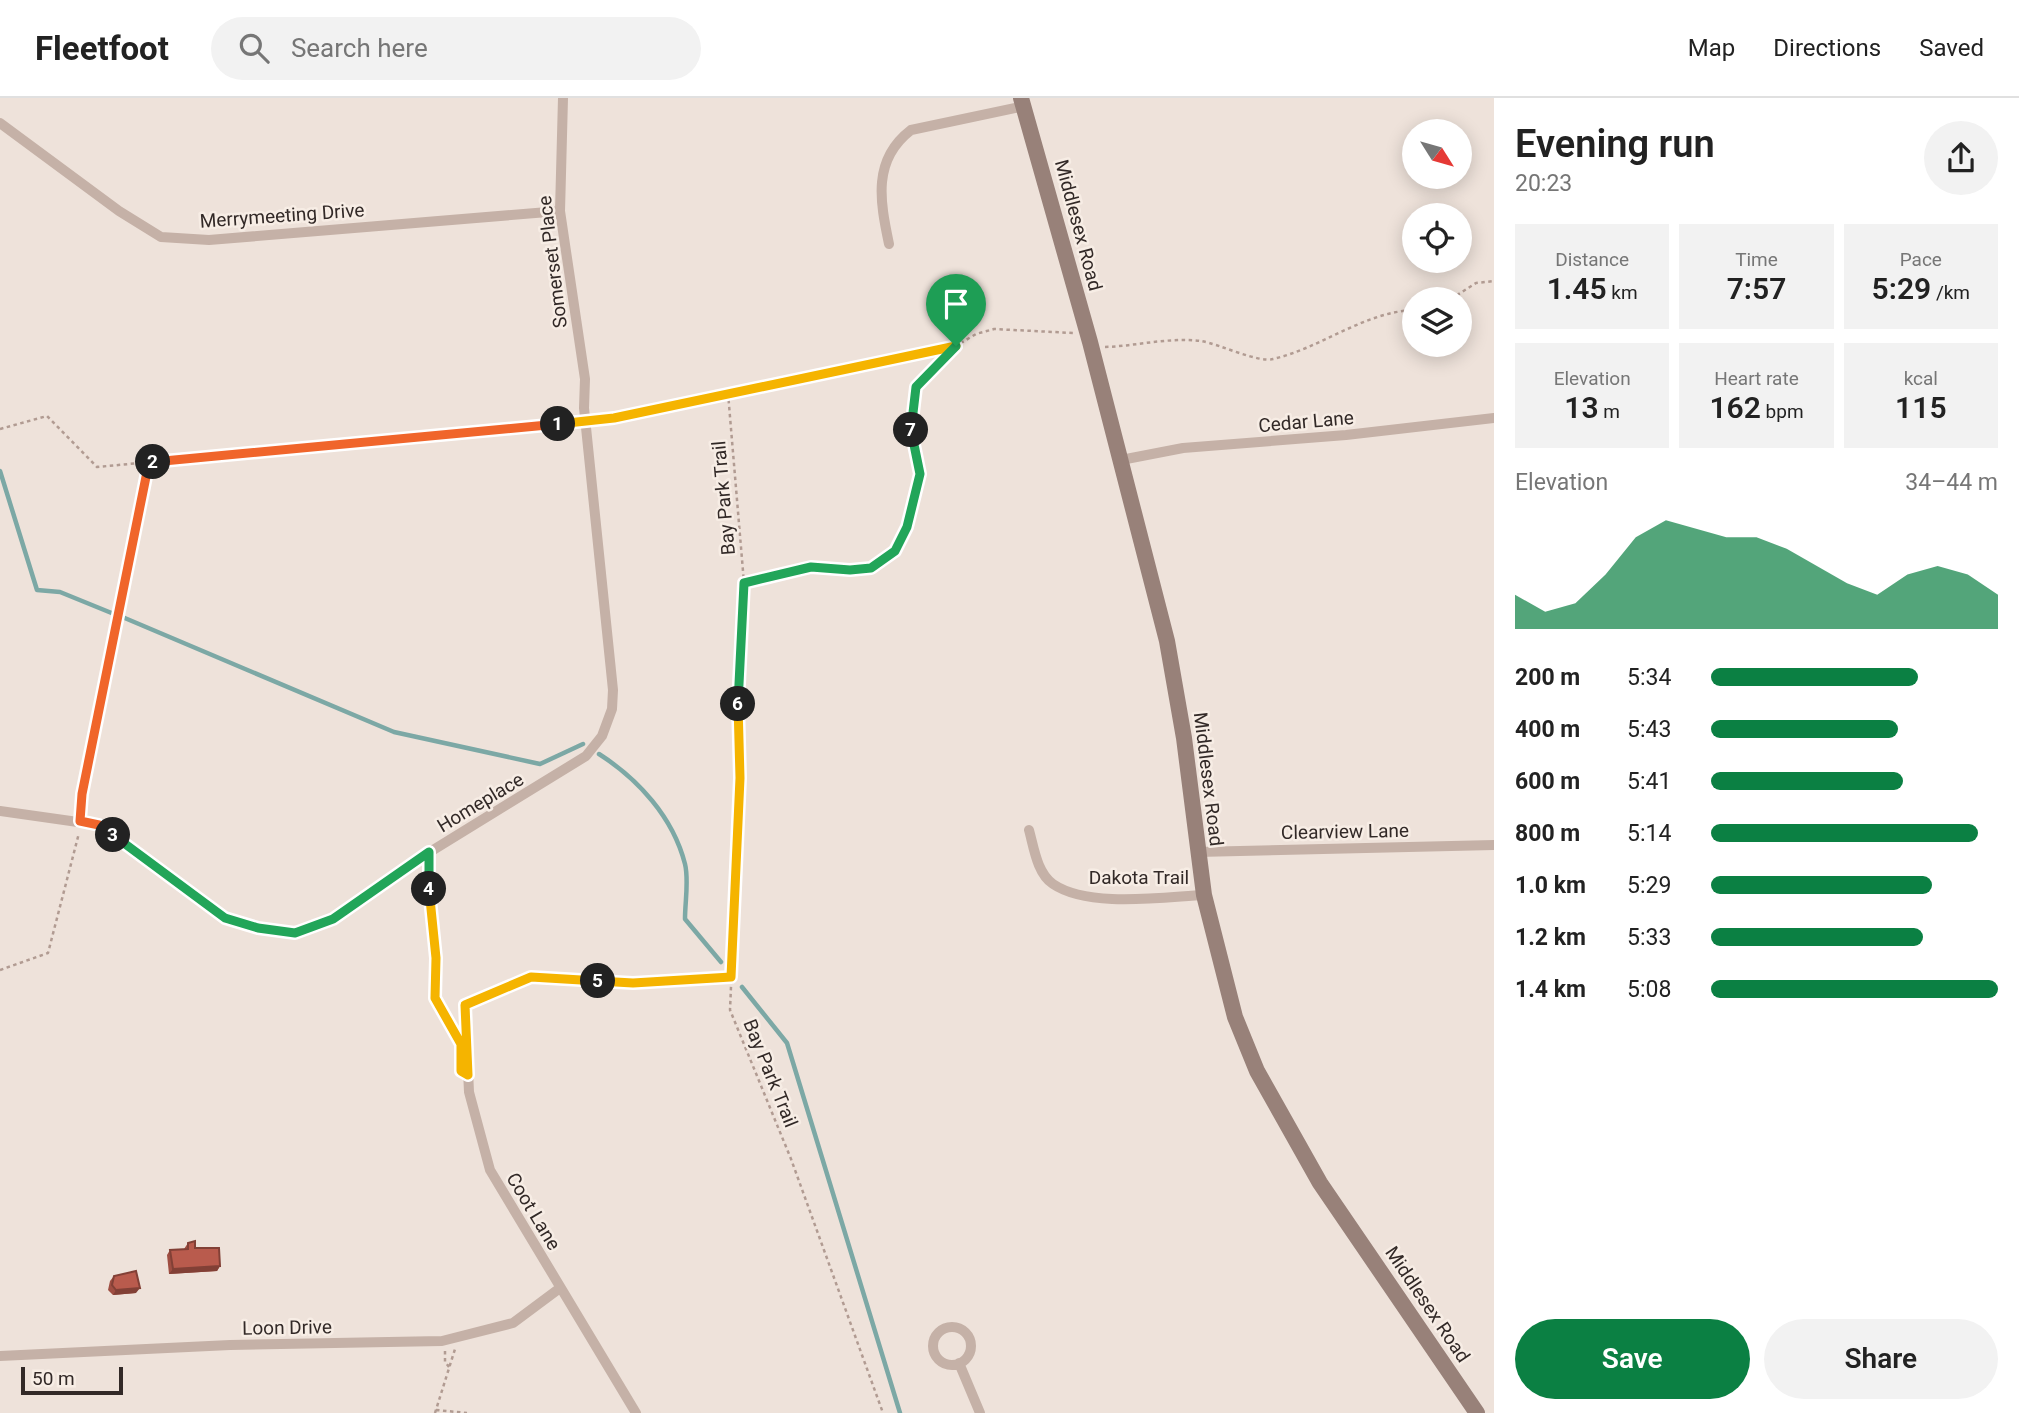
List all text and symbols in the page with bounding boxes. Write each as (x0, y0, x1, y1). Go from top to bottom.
search box (211, 17, 701, 80)
text: Fleetfoot (35, 29, 169, 68)
icon: search (235, 29, 273, 67)
text: Search here (291, 33, 428, 63)
text: Map (1688, 34, 1735, 62)
text: Directions (1773, 34, 1881, 62)
text: Saved (1919, 34, 1984, 62)
north arrow (1402, 119, 1472, 189)
map controls (1402, 119, 1472, 357)
button: share (1924, 121, 1998, 195)
text: Evening run (1515, 122, 1715, 166)
street label: Middlesex Road (1050, 157, 1107, 293)
text: 20:23 (1515, 170, 1572, 197)
street label: Somerset Place (533, 194, 572, 329)
street label: Merrymeeting Drive (199, 198, 365, 233)
button: locate (1402, 203, 1472, 273)
text: Distance (1555, 248, 1629, 271)
text: Time (1735, 248, 1778, 271)
text: Pace (1900, 248, 1942, 271)
text: 1.45 (1547, 271, 1607, 306)
text: 7:57 (1727, 271, 1786, 306)
text: 5:29 (1872, 271, 1931, 306)
pin (926, 274, 986, 346)
text: km (1607, 281, 1638, 304)
text: /km (1931, 281, 1970, 304)
icon: arrive (937, 285, 975, 323)
button: layers (1402, 287, 1472, 357)
text: Elevation (1554, 367, 1631, 390)
text: Heart rate (1714, 367, 1799, 390)
text: kcal (1904, 367, 1938, 390)
text: 13 (1564, 390, 1599, 425)
text: 162 (1709, 390, 1761, 425)
text: 115 (1895, 390, 1947, 425)
text: m (1599, 400, 1620, 423)
text: bpm (1761, 400, 1804, 423)
pin: 1 (540, 406, 576, 442)
street label: Cedar Lane (1257, 406, 1355, 437)
text: 1 (552, 412, 563, 435)
pin: 7 (894, 412, 928, 448)
text: 7 (905, 418, 916, 441)
street label: Bay Park Trail (707, 440, 740, 556)
pin: 2 (136, 444, 170, 480)
text: 2 (147, 450, 158, 473)
text: Elevation (1515, 469, 1608, 496)
text: 34–44 m (1905, 469, 1998, 496)
text: 200 m (1515, 664, 1580, 691)
text: 5:34 (1627, 664, 1671, 691)
pin: 6 (720, 686, 756, 722)
text: 6 (732, 692, 743, 715)
street label: Middlesex Road (1189, 711, 1228, 847)
text: 400 m (1515, 716, 1580, 743)
text: 5:43 (1627, 716, 1671, 743)
street label: Homeplace (433, 768, 528, 837)
text: 600 m (1515, 768, 1580, 795)
text: 5:41 (1627, 768, 1671, 795)
pin: 3 (96, 818, 130, 852)
street label: Clearview Lane (1281, 819, 1409, 844)
text: 800 m (1515, 820, 1580, 847)
text: 5:14 (1627, 820, 1671, 847)
text: 3 (107, 823, 118, 846)
street label: Dakota Trail (1089, 866, 1189, 889)
pin: 4 (412, 872, 446, 906)
text: 1.0 km (1515, 872, 1586, 899)
text: 5:29 (1627, 872, 1671, 899)
text: 4 (423, 877, 434, 900)
text: 1.2 km (1515, 924, 1586, 951)
text: 5:33 (1627, 924, 1671, 951)
pin: 5 (580, 964, 616, 998)
text: 5 (592, 969, 603, 992)
text: 1.4 km (1515, 976, 1586, 1003)
text: 5:08 (1627, 976, 1671, 1003)
street label: Bay Park Trail (738, 1016, 803, 1131)
street label: Coot Lane (502, 1168, 566, 1254)
street label: Middlesex Road (1380, 1242, 1475, 1367)
street label: Loon Drive (242, 1315, 332, 1340)
button: Save (1515, 1319, 1750, 1399)
button: Share (1764, 1319, 1998, 1399)
scale bar (21, 1364, 122, 1396)
text: 50 m (32, 1367, 75, 1390)

